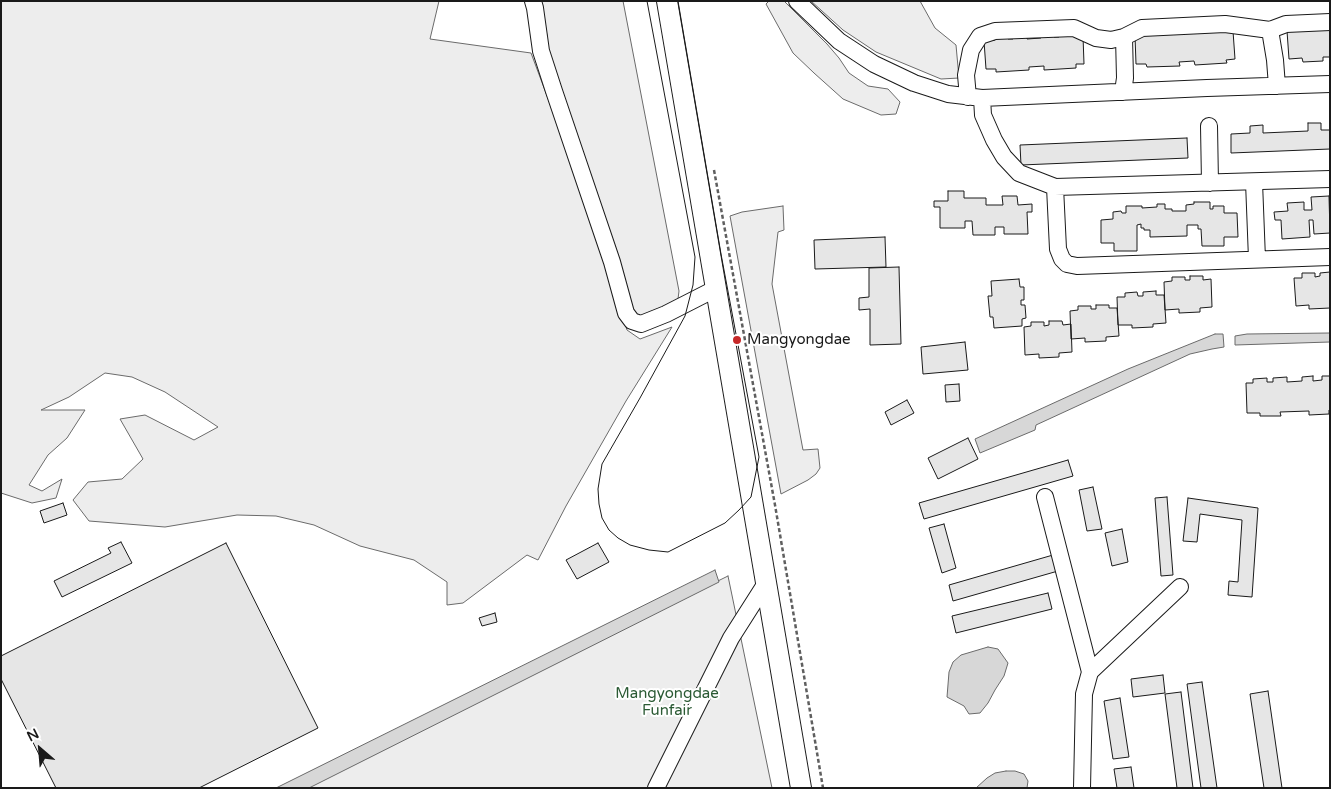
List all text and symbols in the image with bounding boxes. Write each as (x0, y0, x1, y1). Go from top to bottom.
place label: Mangyongdae (747, 331, 851, 349)
marker: Mangyongdae (731, 334, 743, 346)
park label: Mangyongdae Funfair (615, 685, 719, 720)
north arrow (15, 724, 65, 774)
text: N (24, 725, 42, 745)

